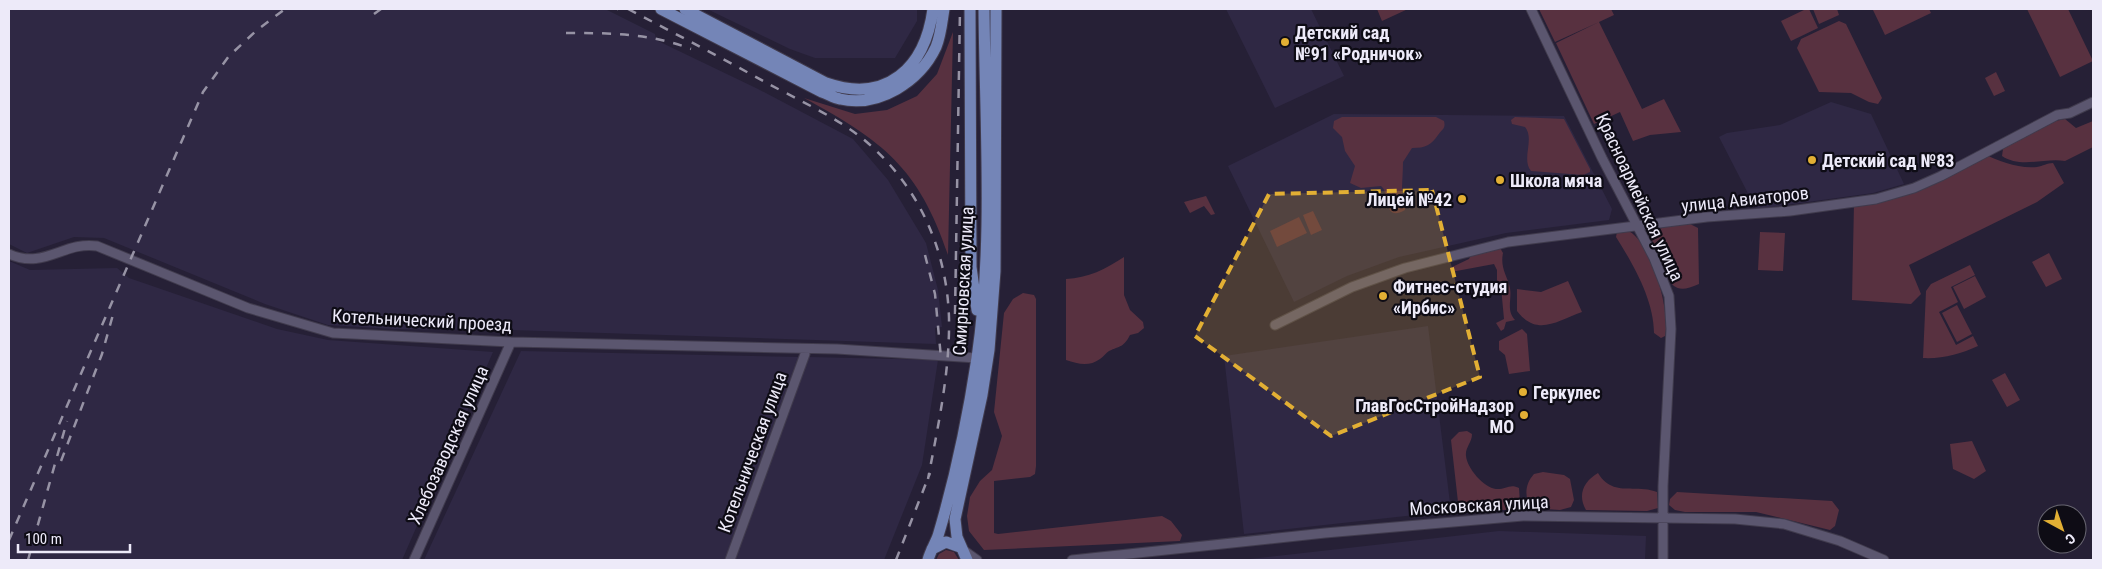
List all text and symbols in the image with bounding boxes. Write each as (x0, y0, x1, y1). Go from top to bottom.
place label: Детский сад №91 «Родничок» (1295, 22, 1422, 64)
marker: Детский сад №91 «Родничок» (1279, 36, 1291, 48)
street label: Красноармейская улица (1592, 110, 1688, 284)
place label: Детский сад №83 (1822, 150, 1954, 171)
marker: Детский сад №83 (1806, 154, 1818, 166)
place label: Школа мяча (1510, 170, 1602, 191)
marker: Школа мяча (1494, 174, 1506, 186)
street label: улица Авиаторов (1680, 182, 1810, 216)
place label: Лицей №42 (1367, 189, 1452, 210)
marker: Лицей №42 (1456, 193, 1468, 205)
street label: Смирновская улица (949, 206, 977, 356)
place label: Фитнес-студия «Ирбис» (1393, 276, 1507, 318)
marker: Фитнес-студия «Ирбис» (1377, 290, 1389, 302)
street label: Котельнический проезд (332, 305, 513, 335)
street label: Хлебозаводская улица (404, 363, 492, 527)
street label: Котельническая улица (713, 369, 791, 535)
place label: Геркулес (1533, 382, 1600, 403)
marker: Геркулес (1517, 386, 1529, 398)
place label: ГлавГосСтройНадзор МО (1355, 395, 1514, 437)
marker: ГлавГосСтройНадзор МО (1518, 409, 1530, 421)
street label: Московская улица (1409, 491, 1549, 519)
north arrow (2037, 504, 2087, 554)
scale bar (18, 522, 130, 554)
text: 100 m (25, 530, 62, 548)
text: С (2062, 530, 2079, 548)

